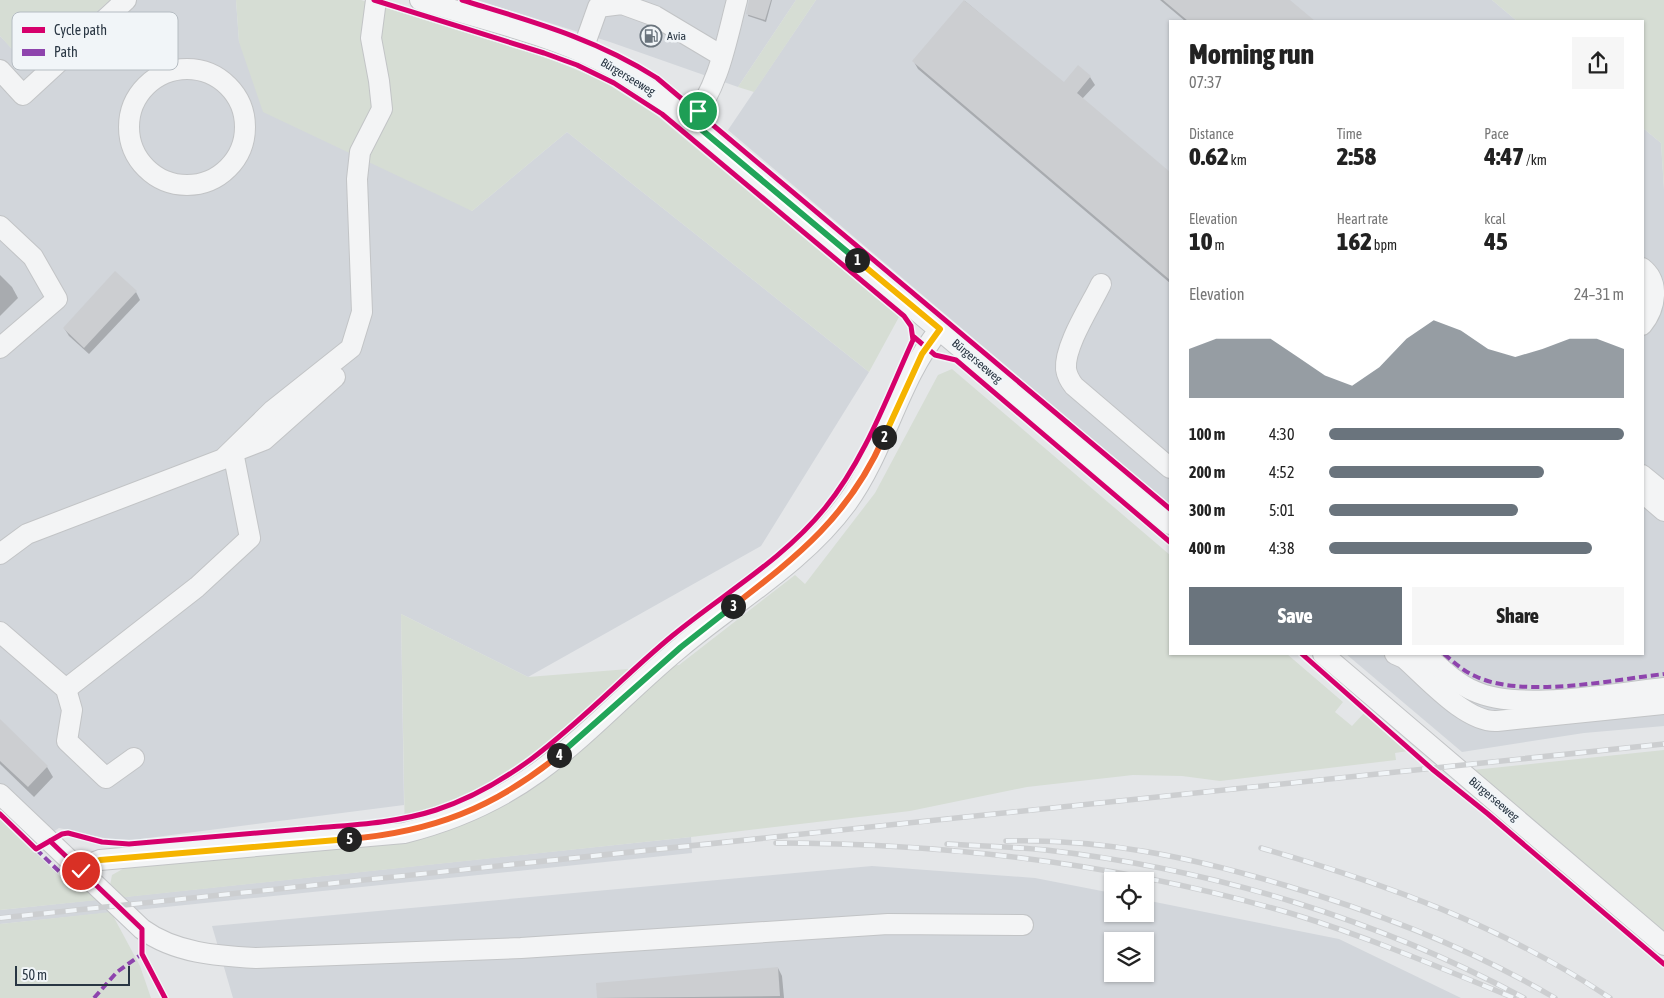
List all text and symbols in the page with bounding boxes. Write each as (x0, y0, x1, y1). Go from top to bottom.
legend (12, 12, 178, 70)
text: Cycle path (54, 22, 107, 38)
fuel station icon: Avia (639, 24, 663, 48)
place label: Avia (667, 29, 686, 43)
button: share (1572, 37, 1624, 89)
text: Morning run (1189, 38, 1314, 70)
text: Path (54, 44, 78, 60)
street label: Bürgerseeweg (598, 55, 659, 99)
text: 07:37 (1189, 73, 1222, 91)
pin (677, 90, 719, 132)
icon: arrive (684, 97, 712, 125)
text: Distance (1189, 126, 1234, 142)
text: Time (1337, 126, 1362, 142)
text: Pace (1484, 126, 1509, 142)
text: 0.62 (1189, 142, 1229, 170)
text: 2:58 (1337, 142, 1376, 170)
text: 4:47 (1484, 142, 1524, 170)
text: km (1229, 152, 1247, 168)
text: /km (1524, 152, 1547, 168)
text: Elevation (1189, 211, 1238, 227)
text: Heart rate (1337, 211, 1388, 227)
text: kcal (1484, 211, 1506, 227)
text: 10 (1189, 227, 1213, 255)
text: 162 (1337, 227, 1372, 255)
text: 45 (1484, 227, 1508, 255)
text: m (1213, 237, 1225, 253)
text: bpm (1372, 237, 1397, 253)
pin: 1 (844, 248, 870, 272)
text: 1 (854, 252, 861, 268)
text: Elevation (1189, 285, 1244, 303)
text: 24–31 m (1574, 285, 1624, 303)
street label: Bürgerseeweg (949, 336, 1006, 387)
pin: 2 (872, 424, 896, 450)
text: 100 m (1189, 425, 1225, 443)
text: 4:30 (1269, 425, 1294, 443)
text: 2 (881, 429, 888, 445)
text: 200 m (1189, 463, 1225, 481)
text: 4:52 (1269, 463, 1294, 481)
text: 300 m (1189, 501, 1225, 519)
text: 5:01 (1269, 501, 1295, 519)
text: 400 m (1189, 539, 1225, 557)
text: 4:38 (1269, 539, 1294, 557)
button: Save (1189, 587, 1402, 645)
button: Share (1412, 587, 1624, 645)
pin: 3 (720, 594, 746, 618)
text: 3 (730, 598, 737, 614)
pin: 4 (546, 742, 572, 768)
text: 4 (556, 747, 563, 763)
street label: Bürgerseeweg (1466, 774, 1523, 825)
pin: 5 (336, 826, 362, 852)
text: 5 (346, 831, 353, 847)
pin (60, 850, 102, 892)
icon: check (67, 857, 95, 885)
map controls (1104, 872, 1154, 982)
button: locate (1104, 872, 1154, 922)
button: layers (1104, 932, 1154, 982)
scale bar (15, 963, 130, 986)
text: 50 m (22, 967, 47, 983)

